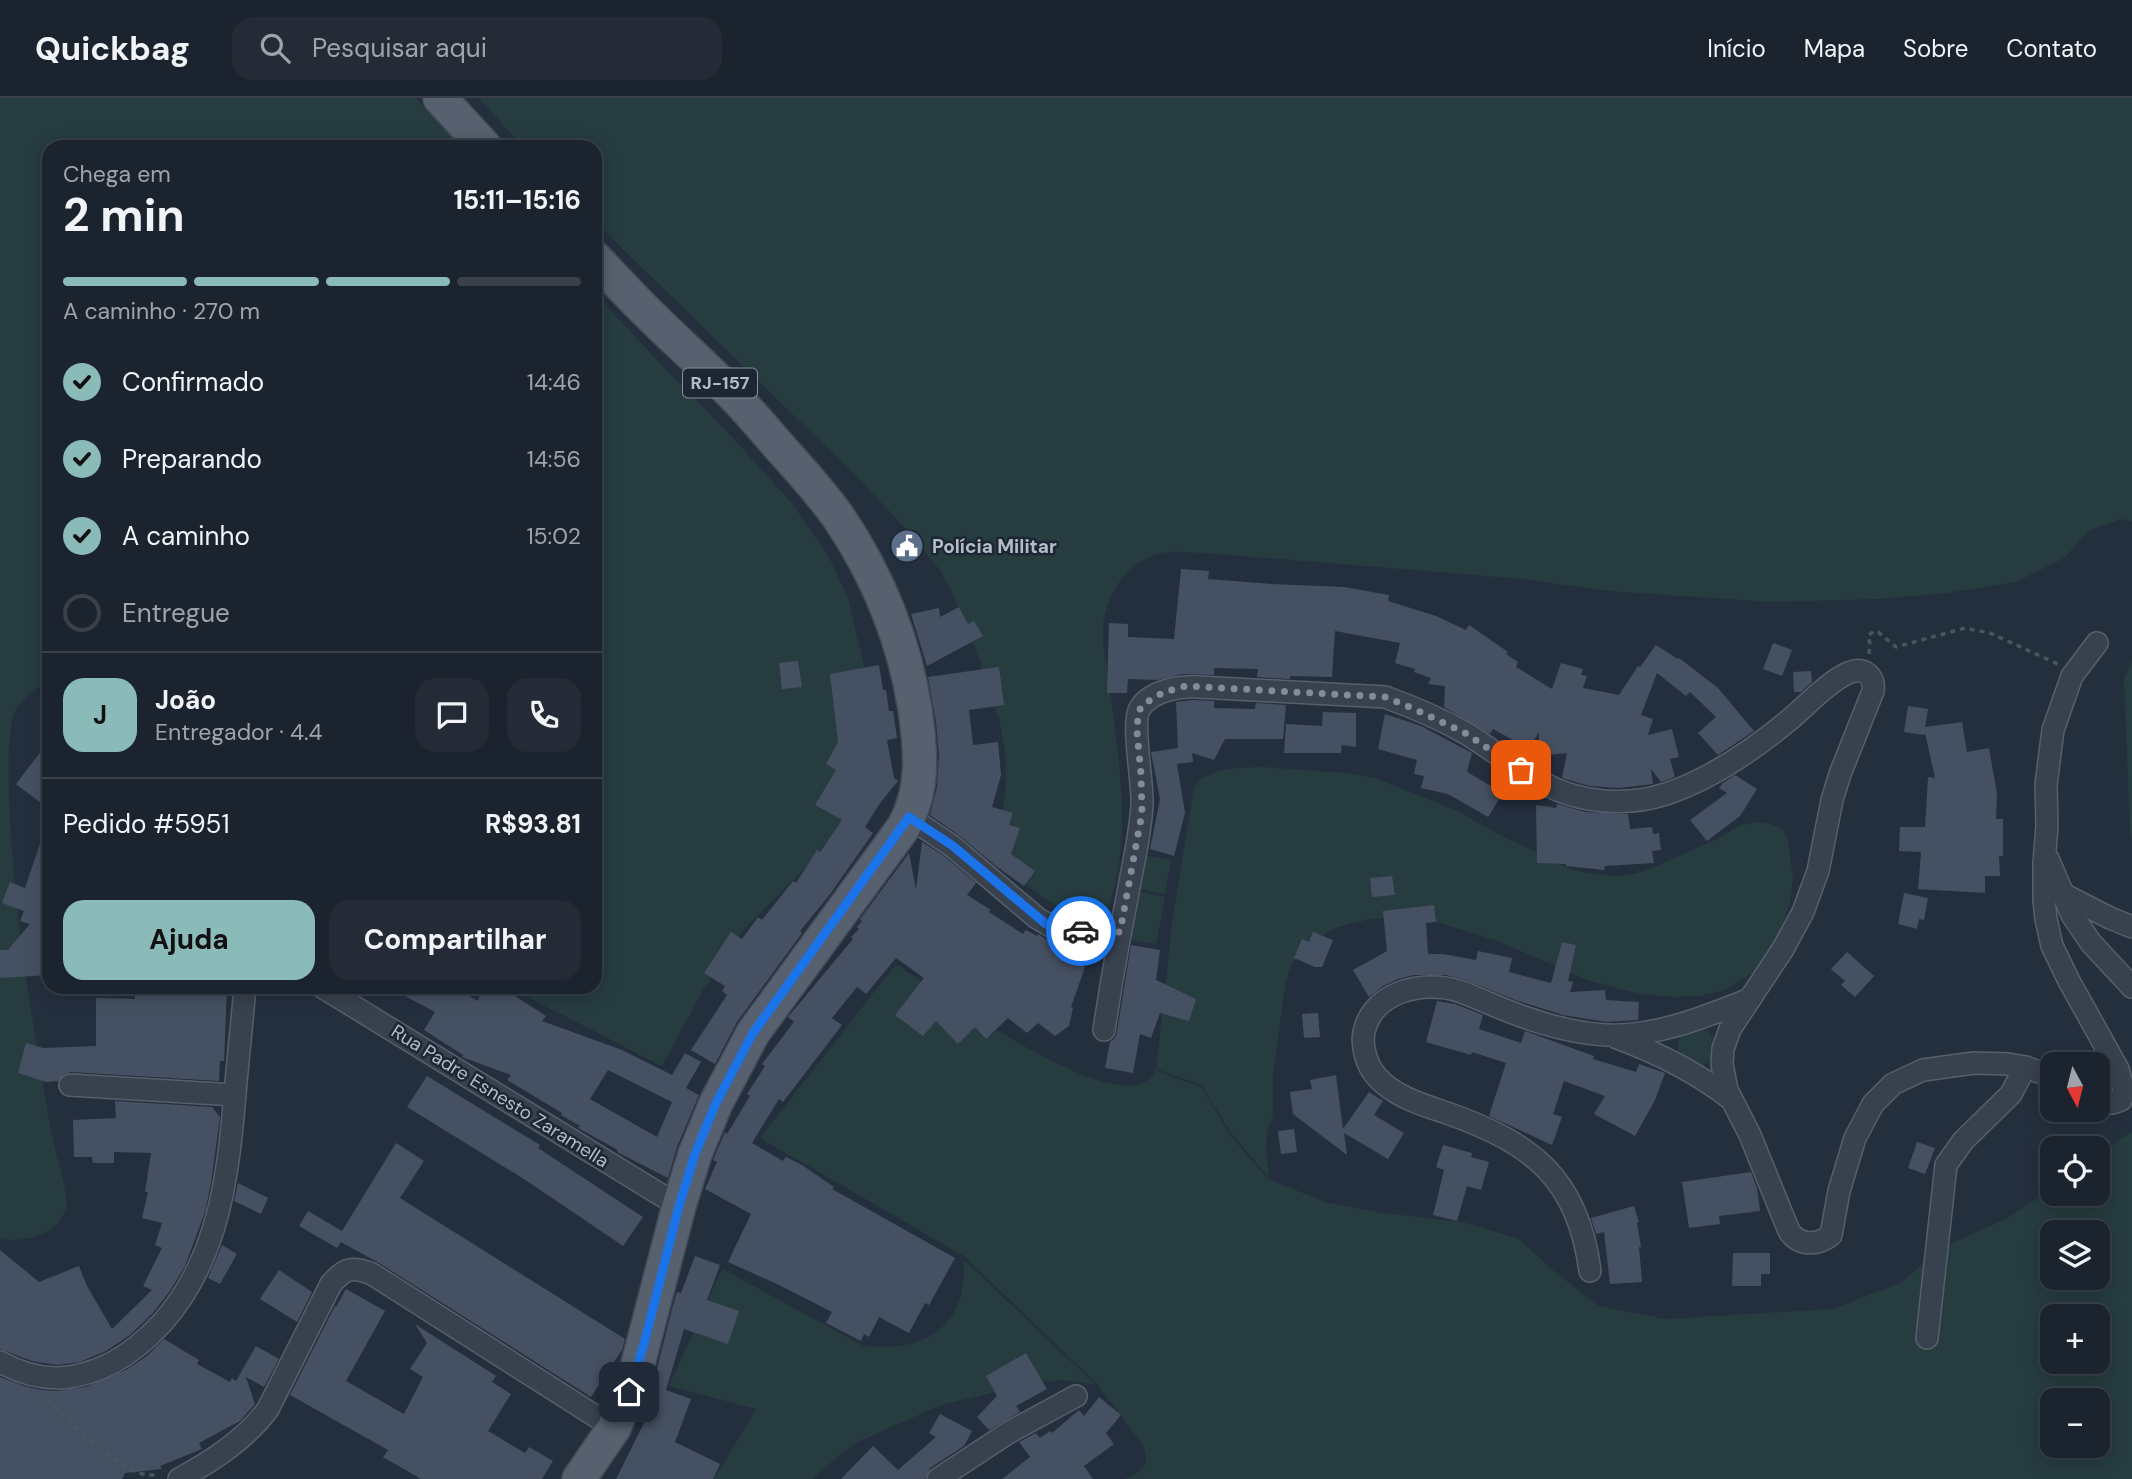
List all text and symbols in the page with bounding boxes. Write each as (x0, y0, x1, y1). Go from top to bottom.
search box (232, 17, 722, 80)
text: Quickbag (35, 27, 190, 70)
icon: search (256, 29, 294, 67)
text: Pesquisar aqui (312, 31, 487, 65)
text: Início (1707, 33, 1766, 64)
text: Mapa (1804, 33, 1865, 64)
text: Sobre (1903, 33, 1968, 64)
text: Contato (2006, 33, 2097, 64)
text: Chega em (63, 159, 171, 189)
text: 15:11–15:16 (454, 183, 581, 217)
text: 2 min (63, 185, 185, 245)
text: A caminho · 270 m (63, 296, 260, 326)
icon: check (63, 363, 101, 401)
text: Confirmado (122, 365, 264, 399)
text: 14:46 (527, 367, 581, 397)
road number: RJ-157 (683, 368, 757, 398)
icon: check (63, 440, 101, 478)
text: Preparando (122, 442, 262, 476)
text: 14:56 (527, 444, 581, 474)
icon: check (63, 517, 101, 555)
text: A caminho (122, 519, 250, 553)
text: 15:02 (526, 521, 581, 551)
public building icon: Polícia Militar (888, 527, 926, 565)
place label: Polícia Militar (932, 534, 1057, 559)
text: Entregue (122, 596, 230, 630)
button: chat (415, 678, 489, 752)
button: phone (507, 678, 581, 752)
text: João (155, 683, 216, 717)
text: J (93, 698, 107, 732)
text: Entregador · 4.4 (155, 717, 322, 747)
pin (1491, 740, 1551, 800)
icon: bag (1502, 751, 1540, 789)
text: Pedido #5951 (63, 807, 230, 841)
text: R$93.81 (485, 807, 581, 841)
courier (1046, 896, 1116, 966)
button: Ajuda (63, 900, 315, 980)
button: Compartilhar (329, 900, 581, 980)
icon: car (1062, 912, 1100, 950)
street label: Rua Padre Esnesto Zaramella (387, 1019, 613, 1173)
north arrow (2040, 1052, 2110, 1122)
map controls (2040, 1052, 2110, 1458)
button: locate (2040, 1136, 2110, 1206)
button: layers (2040, 1220, 2110, 1290)
button: + (2040, 1304, 2110, 1374)
pin (599, 1362, 659, 1422)
icon: home (610, 1373, 648, 1411)
button: − (2040, 1388, 2110, 1458)

